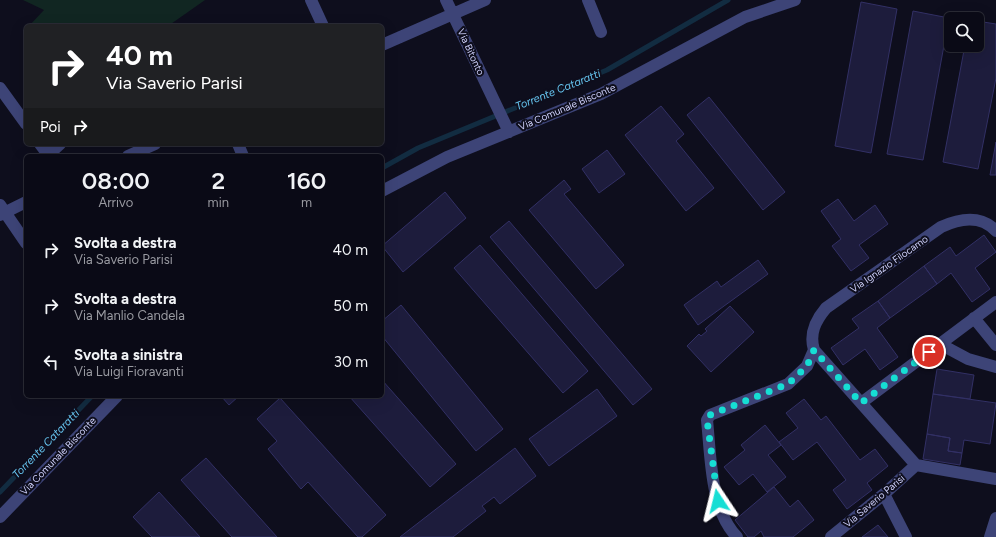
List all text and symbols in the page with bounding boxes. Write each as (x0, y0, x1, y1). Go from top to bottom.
map controls (944, 12, 984, 52)
button: search (944, 12, 984, 52)
street label: Via Bitonto (455, 27, 488, 78)
text: 40 m (106, 38, 173, 72)
icon: right (40, 40, 92, 92)
water label: Torrente Cataratti (513, 67, 603, 113)
text: Via Saverio Parisi (106, 72, 243, 94)
street label: Via Comunale Bisconte (517, 81, 618, 133)
icon: right (69, 116, 91, 138)
text: Poi (40, 118, 61, 136)
text: 08:00 (82, 166, 150, 195)
text: 2 (211, 166, 225, 195)
text: 160 (287, 166, 326, 195)
text: Arrivo (98, 195, 133, 210)
text: min (208, 195, 229, 210)
text: m (301, 195, 312, 210)
street label: Via Ignazio Filocamo (848, 232, 931, 296)
text: Svolta a destra (74, 234, 177, 252)
icon: right (40, 239, 62, 261)
text: 40 m (333, 241, 368, 259)
text: Via Saverio Parisi (74, 252, 173, 267)
text: Svolta a destra (74, 290, 177, 308)
icon: right (40, 295, 62, 317)
text: 50 m (333, 297, 368, 315)
text: Via Manlio Candela (74, 308, 185, 323)
pin (912, 335, 946, 369)
icon: arrive (918, 341, 940, 363)
text: Svolta a sinistra (74, 346, 183, 364)
icon: left (40, 351, 62, 373)
text: 30 m (334, 353, 368, 371)
text: Via Luigi Fioravanti (74, 364, 184, 379)
water label: Torrente Cataratti (10, 407, 82, 481)
street label: Via Comunale Bisconte (17, 414, 99, 498)
street label: Via Saverio Parisi (841, 472, 907, 530)
position arrow (697, 480, 739, 522)

